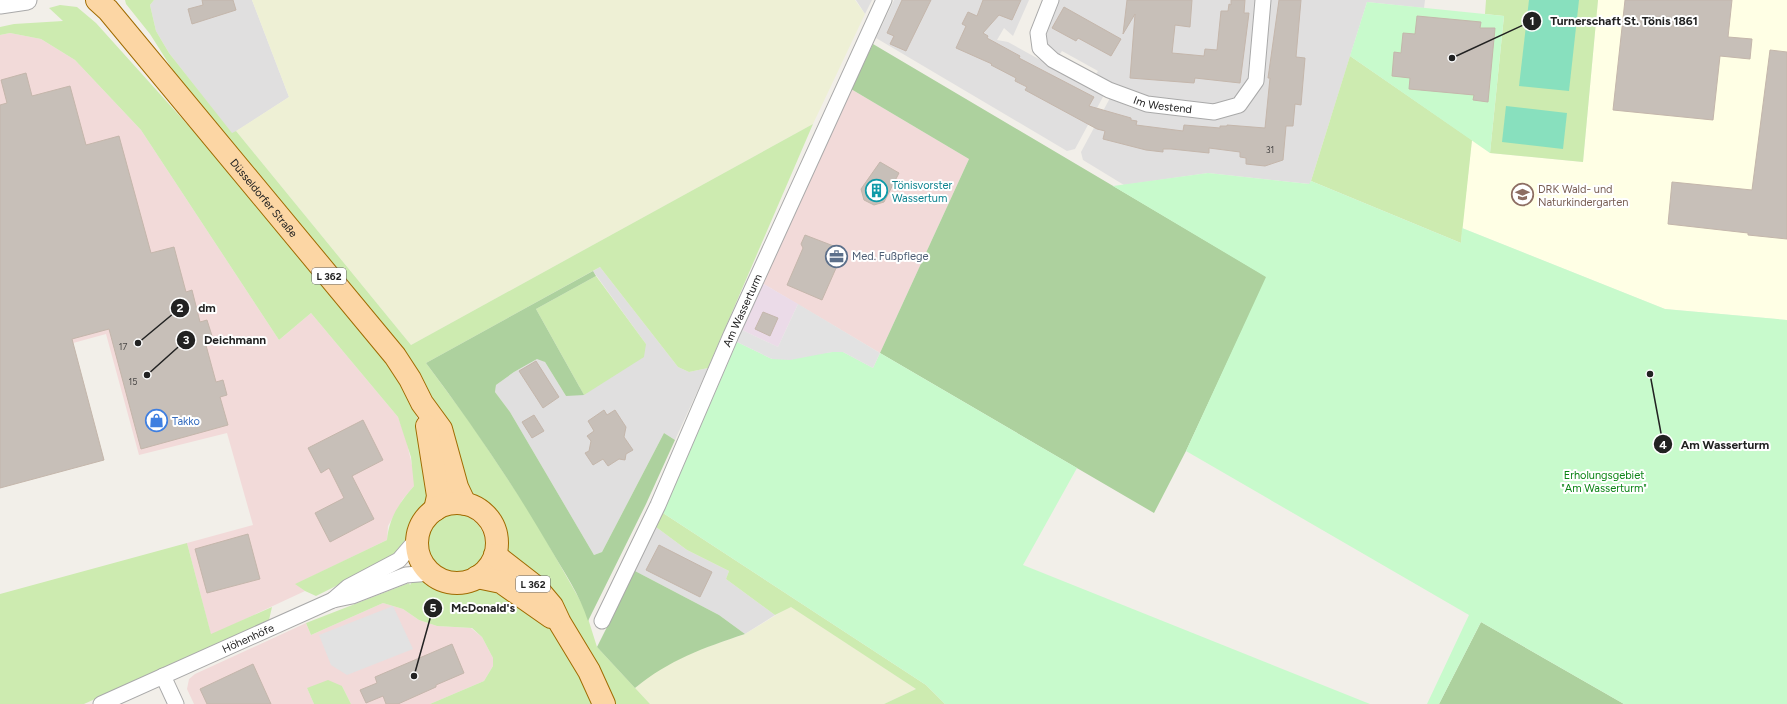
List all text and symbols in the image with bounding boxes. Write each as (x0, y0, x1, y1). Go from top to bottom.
callout: Turnerschaft St. Tönis 1861 (1522, 9, 1706, 33)
text: 1 (1529, 14, 1535, 28)
text: Turnerschaft St. Tönis 1861 (1550, 14, 1698, 28)
street label: Im Westend (1132, 93, 1193, 116)
house number: 31 (1266, 144, 1274, 155)
street label: Düsseldorfer Straße (228, 156, 300, 240)
building icon: Tönisvorster Wassertum (863, 178, 889, 204)
place label: Tönisvorster Wassertum (892, 179, 953, 205)
school or university icon: DRK Wald- und Naturkindergarten (1510, 182, 1536, 208)
place label: DRK Wald- und Naturkindergarten (1538, 183, 1628, 209)
office icon: Med. Fußpflege (823, 243, 849, 269)
place label: Med. Fußpflege (852, 250, 928, 263)
road number: L 362 (312, 268, 346, 284)
street label: Am Wasserturm (720, 272, 765, 349)
callout: dm (170, 296, 224, 320)
text: 2 (177, 301, 184, 315)
text: dm (198, 301, 216, 315)
callout: Deichmann (176, 328, 274, 352)
text: 3 (183, 333, 190, 347)
text: Deichmann (204, 333, 266, 347)
house number: 17 (119, 341, 127, 352)
house number: 15 (129, 376, 137, 387)
shop icon: Takko (144, 408, 170, 434)
place label: Takko (172, 415, 200, 428)
callout: Am Wasserturm (1653, 432, 1778, 456)
text: 4 (1659, 438, 1667, 452)
text: Am Wasserturm (1681, 438, 1769, 452)
park label: Erholungsgebiet "Am Wasserturm" (1561, 469, 1647, 495)
road number: L 362 (516, 576, 550, 592)
callout: McDonald's (423, 596, 523, 620)
text: 5 (430, 601, 437, 615)
text: McDonald's (451, 601, 515, 615)
street label: Höhenhöfe (220, 621, 276, 655)

